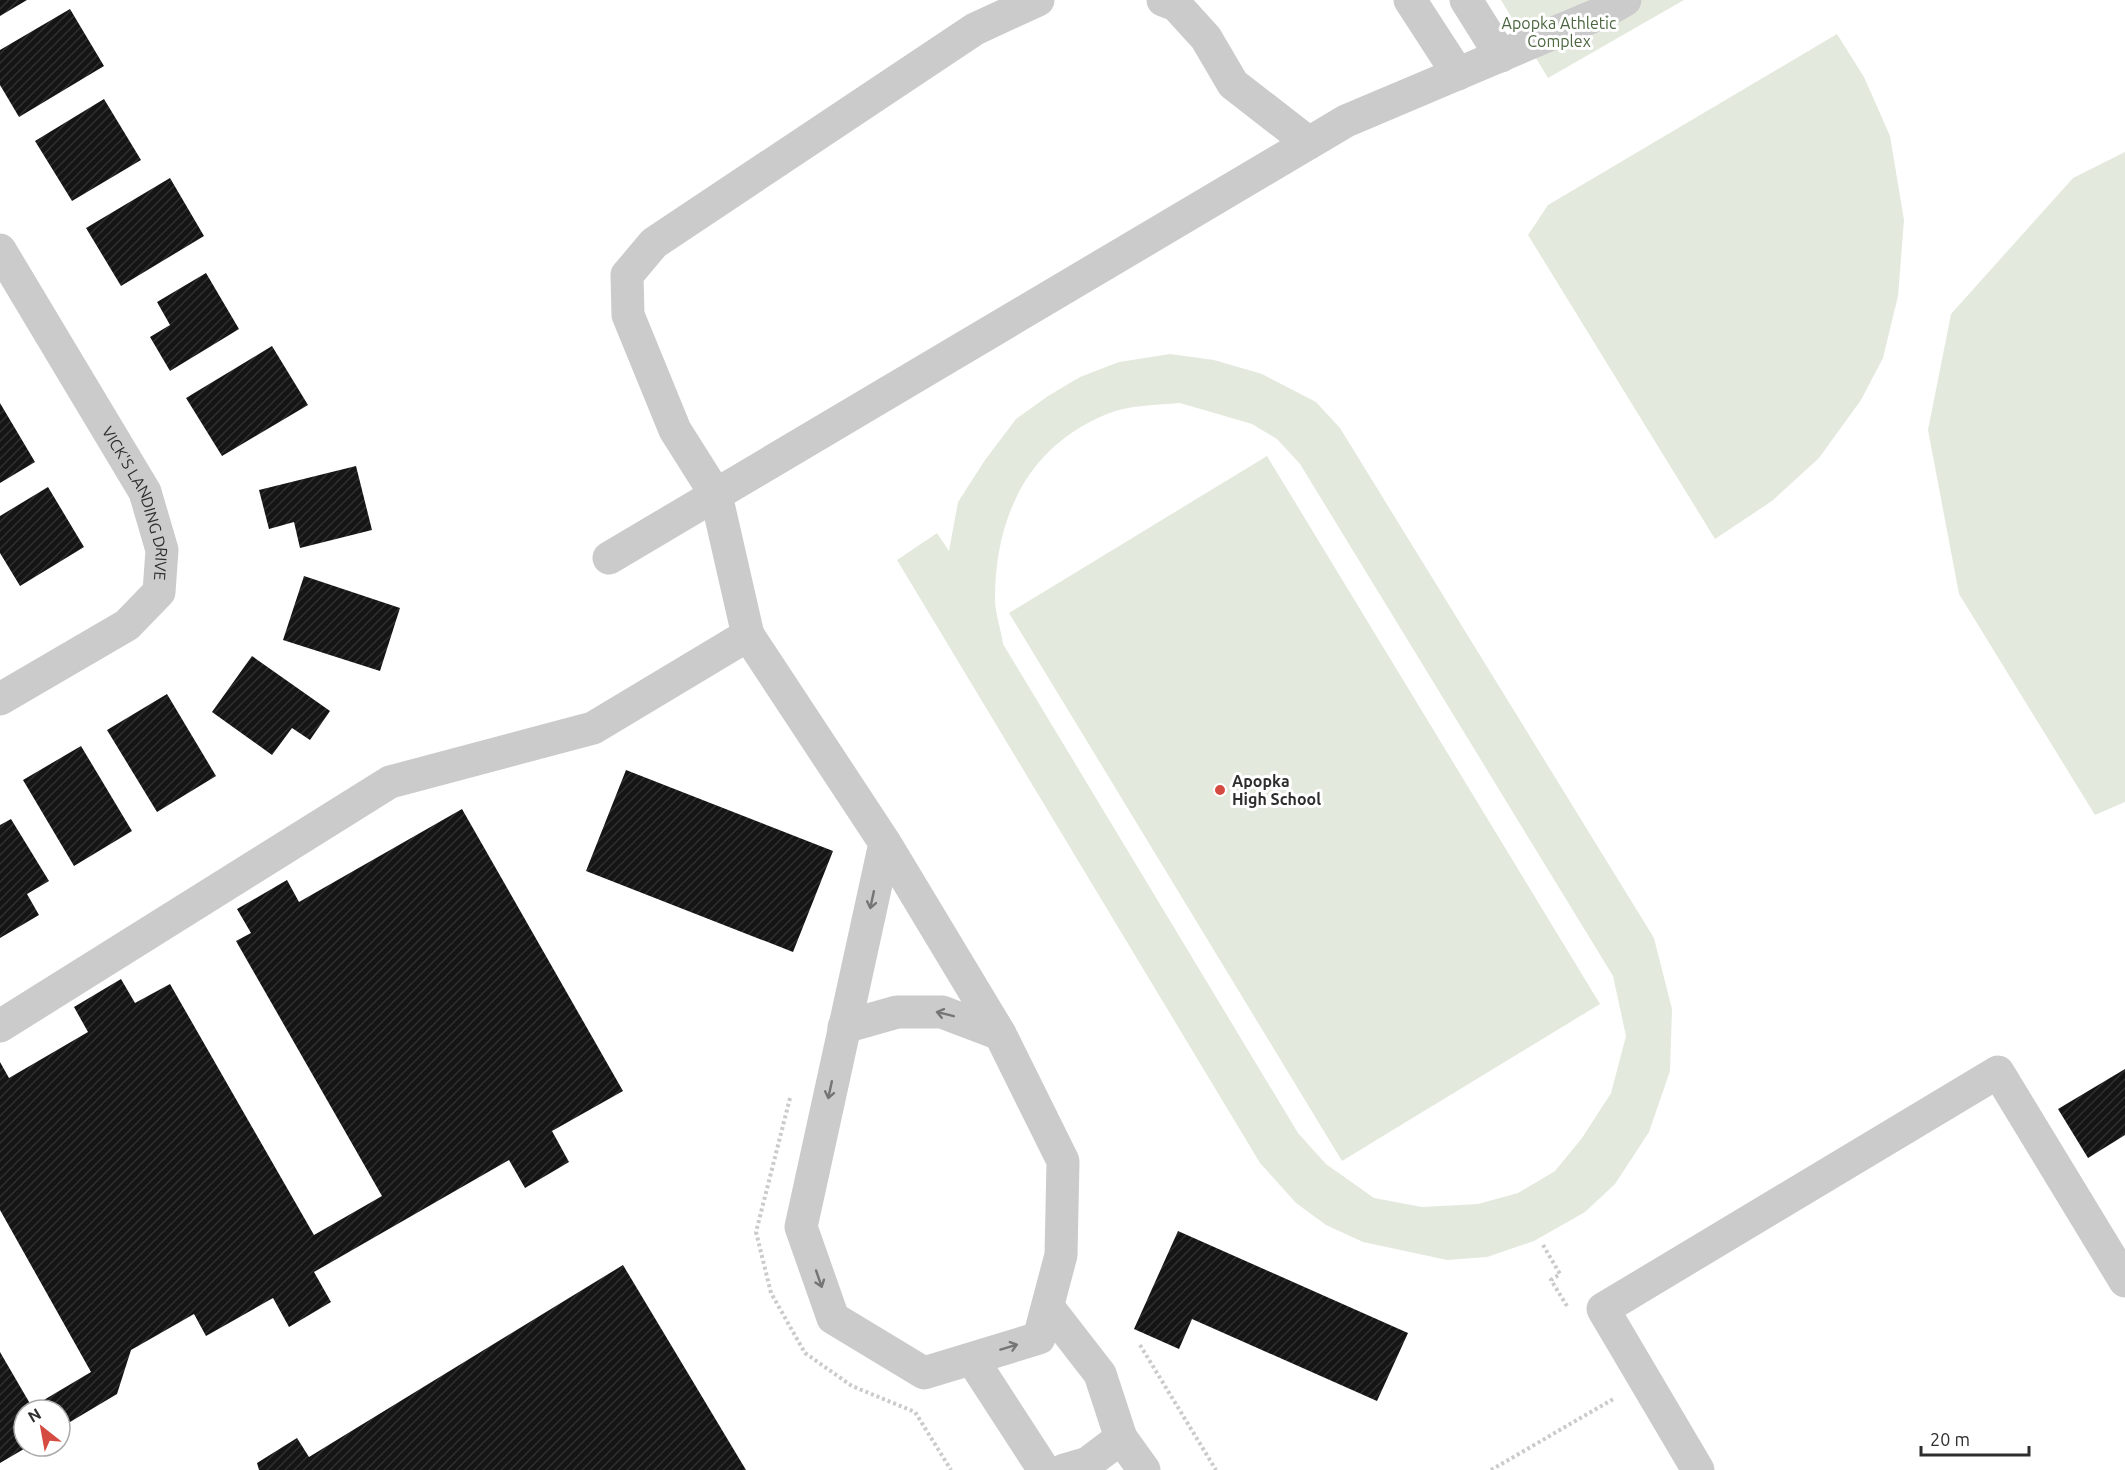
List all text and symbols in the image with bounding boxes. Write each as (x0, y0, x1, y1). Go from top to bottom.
park label: Apopka Athletic Complex (1502, 14, 1617, 50)
street label: VICK'S LANDING DRIVE (99, 423, 171, 581)
place label: Apopka High School (1232, 772, 1321, 808)
marker: Apopka High School (1213, 783, 1227, 797)
one-way arrow (866, 890, 877, 909)
one-way arrow (936, 1008, 955, 1020)
one-way arrow (824, 1080, 835, 1100)
one-way arrow (814, 1269, 825, 1288)
one-way arrow (999, 1341, 1018, 1352)
north arrow (12, 1398, 72, 1458)
text: N (25, 1404, 44, 1426)
scale bar (1921, 1419, 2029, 1457)
text: 20 m (1930, 1429, 1970, 1449)

